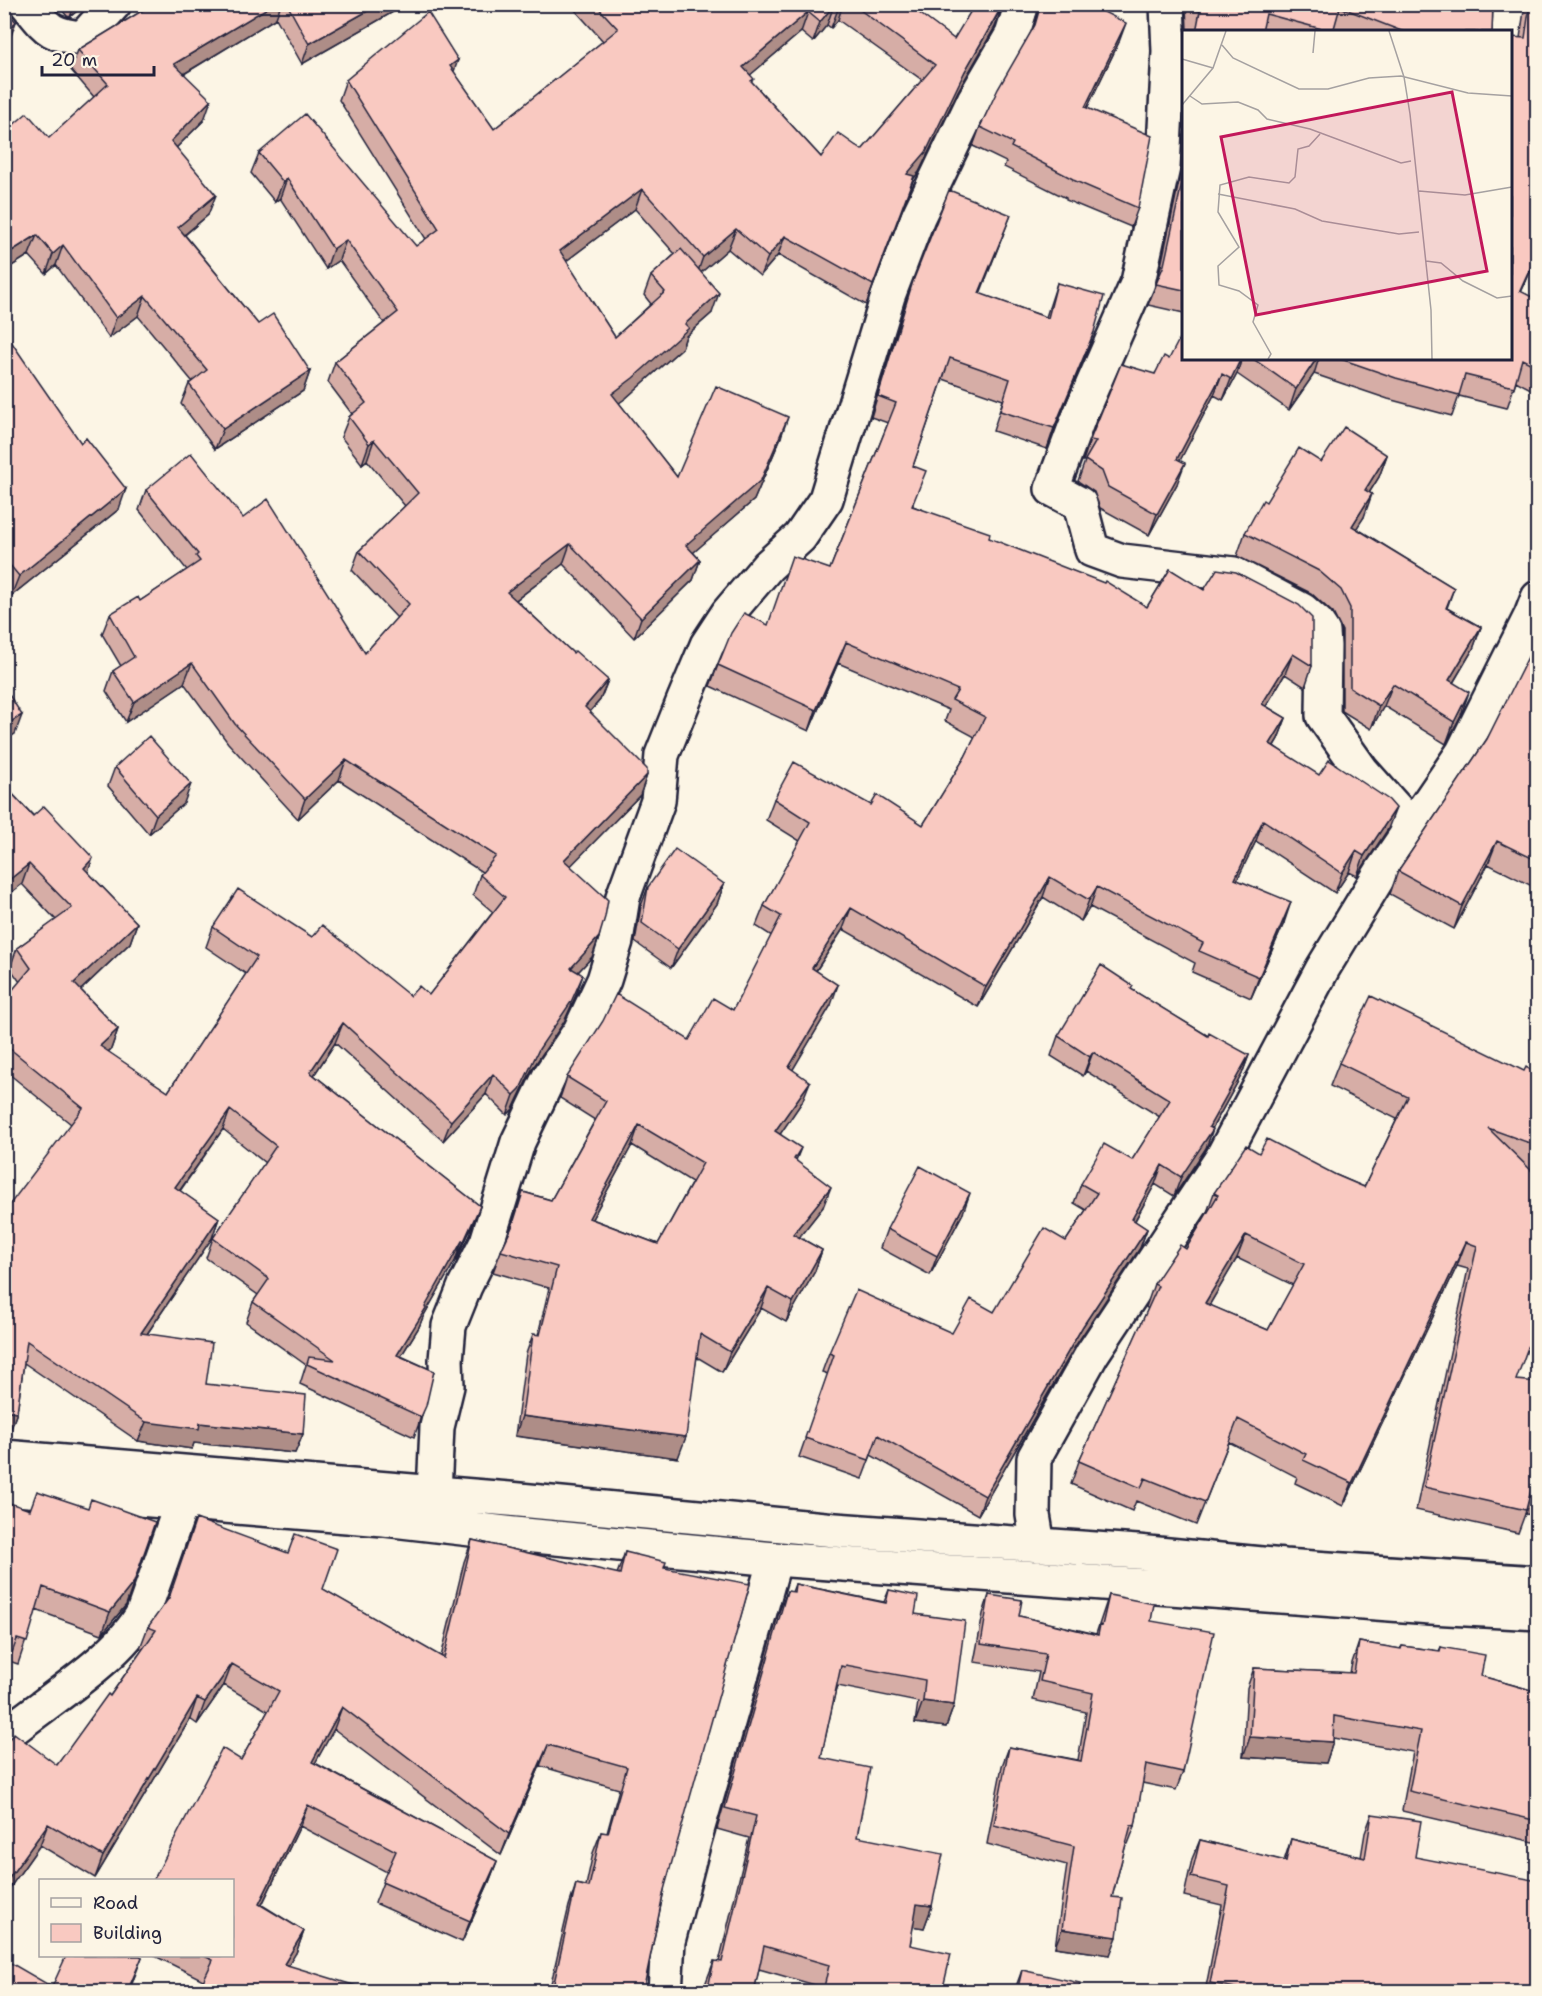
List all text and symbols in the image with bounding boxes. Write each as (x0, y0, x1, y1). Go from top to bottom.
inset map (1182, 30, 1512, 360)
scale bar (42, 39, 154, 77)
text: 20 m (51, 48, 97, 72)
legend (39, 1879, 234, 1957)
text: Road (93, 1891, 138, 1915)
text: Building (93, 1921, 162, 1945)

